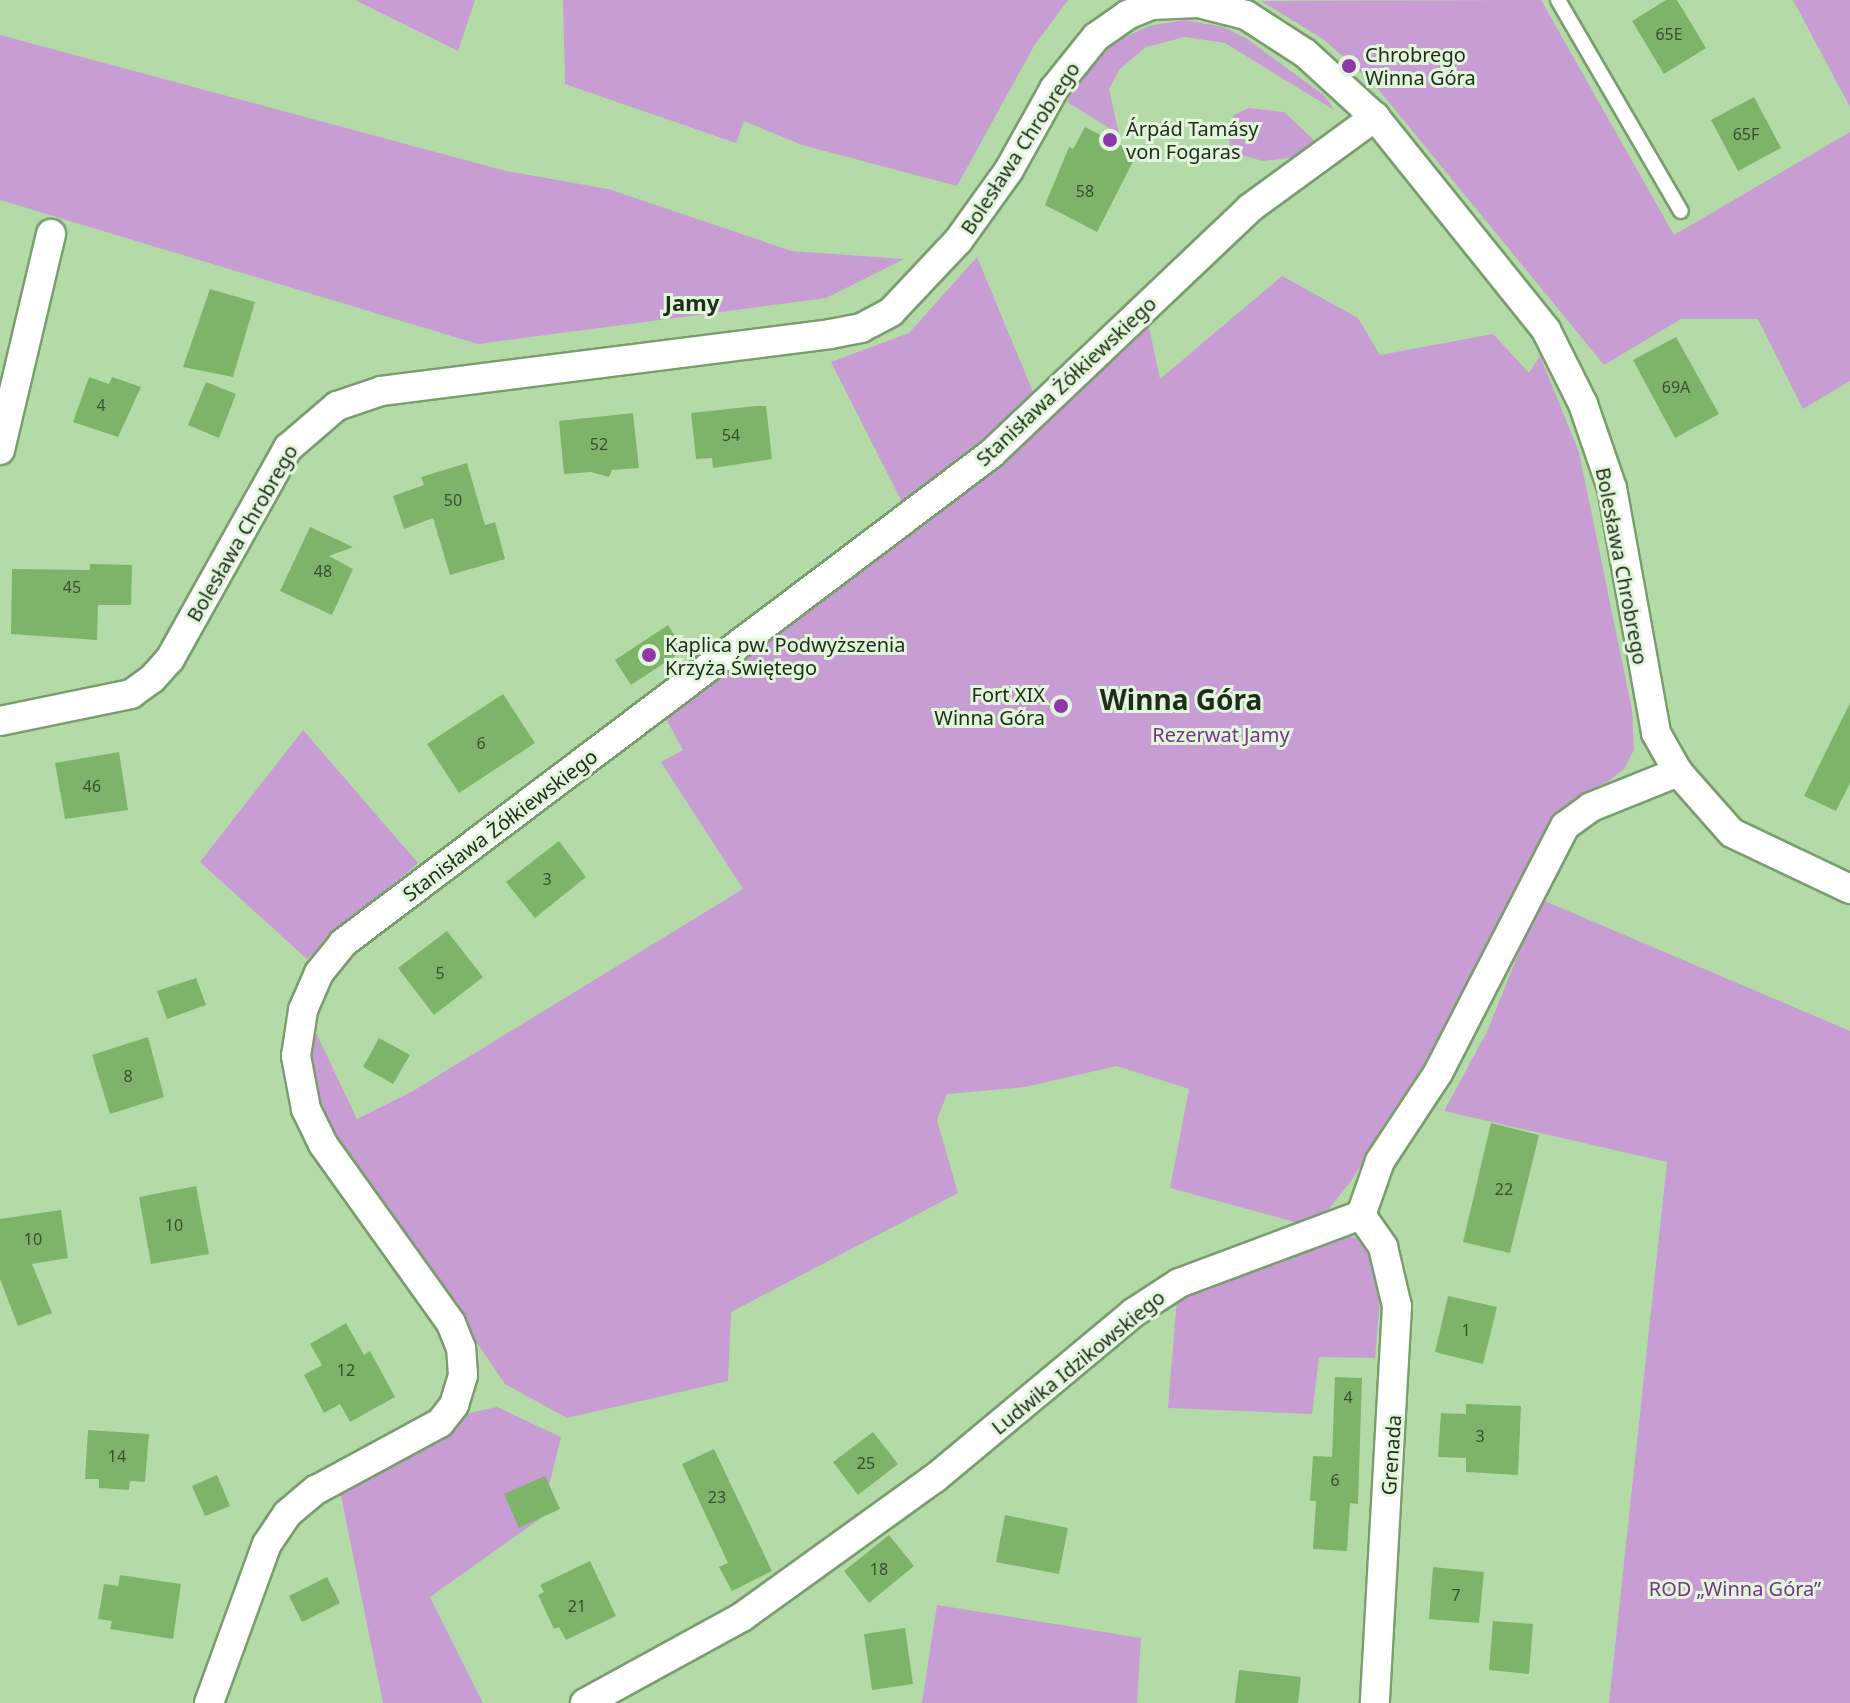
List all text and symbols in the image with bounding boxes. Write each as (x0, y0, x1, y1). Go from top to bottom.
house number: 65E (1655, 24, 1683, 44)
place label: Chrobrego Winna Góra (1365, 42, 1476, 89)
street label: Bolesława Chrobrego (955, 57, 1085, 239)
marker: Chrobrego Winna Góra (1340, 57, 1358, 75)
place label: Árpád Tamásy von Fogaras (1126, 116, 1258, 163)
house number: 65F (1733, 124, 1759, 144)
marker: Árpád Tamásy von Fogaras (1101, 131, 1119, 149)
house number: 58 (1076, 181, 1094, 201)
district label: Jamy (665, 290, 719, 316)
street label: Stanisława Żółkiewskiego (971, 291, 1161, 471)
house number: 69A (1662, 377, 1690, 397)
house number: 4 (96, 395, 106, 415)
house number: 54 (722, 425, 740, 445)
house number: 52 (590, 434, 608, 454)
street label: Bolesława Chrobrego (181, 440, 303, 626)
street label: Bolesława Chrobrego (1591, 465, 1653, 667)
house number: 50 (444, 490, 462, 510)
house number: 48 (314, 561, 332, 581)
house number: 45 (63, 577, 81, 597)
place label: Kaplica pw. Podwyższenia Krzyża Świętego (665, 632, 905, 679)
marker: Kaplica pw. Podwyższenia Krzyża Świętego (640, 646, 658, 664)
place label: Fort XIX Winna Góra (934, 682, 1045, 729)
district label: Winna Góra (1100, 682, 1262, 716)
marker: Fort XIX Winna Góra (1052, 697, 1070, 715)
park label: Rezerwat Jamy (1152, 722, 1290, 746)
house number: 6 (476, 733, 486, 753)
street label: Stanisława Żółkiewskiego (398, 744, 602, 906)
house number: 46 (83, 776, 101, 796)
house number: 3 (542, 869, 552, 889)
house number: 5 (435, 963, 445, 983)
house number: 8 (123, 1066, 133, 1086)
house number: 22 (1495, 1179, 1513, 1199)
house number: 10 (165, 1215, 183, 1235)
house number: 10 (24, 1229, 42, 1249)
street label: Ludwika Idzikowskiego (987, 1285, 1169, 1439)
house number: 1 (1461, 1320, 1471, 1340)
house number: 12 (337, 1360, 355, 1380)
house number: 4 (1343, 1387, 1353, 1407)
street label: Grenada (1376, 1414, 1406, 1496)
house number: 3 (1475, 1426, 1485, 1446)
house number: 14 (108, 1446, 126, 1466)
house number: 25 (857, 1453, 875, 1473)
house number: 6 (1330, 1470, 1340, 1490)
house number: 23 (708, 1487, 726, 1507)
house number: 18 (870, 1559, 888, 1579)
park label: ROD „Winna Góra” (1649, 1576, 1821, 1600)
house number: 7 (1451, 1585, 1461, 1605)
house number: 21 (568, 1596, 586, 1616)

